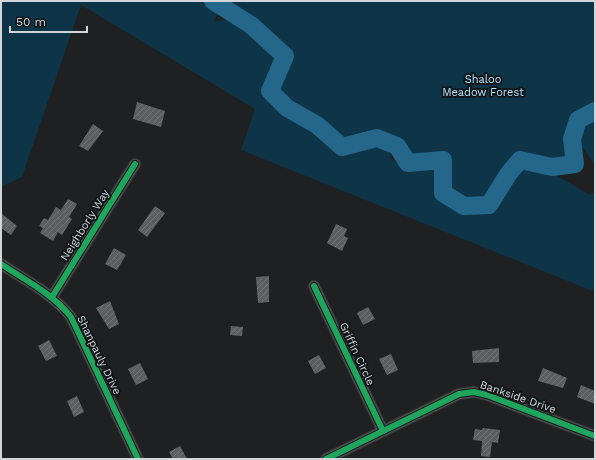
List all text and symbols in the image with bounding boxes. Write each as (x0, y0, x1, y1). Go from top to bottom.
scale bar (10, 8, 87, 34)
text: 50 m (16, 15, 46, 29)
park label: Shaloo Meadow Forest (442, 73, 524, 99)
street label: Neighborly Way (58, 187, 112, 263)
street label: Shanpauly Drive (74, 313, 124, 397)
street label: Griffin Circle (337, 320, 377, 388)
street label: Bankside Drive (478, 378, 558, 416)

